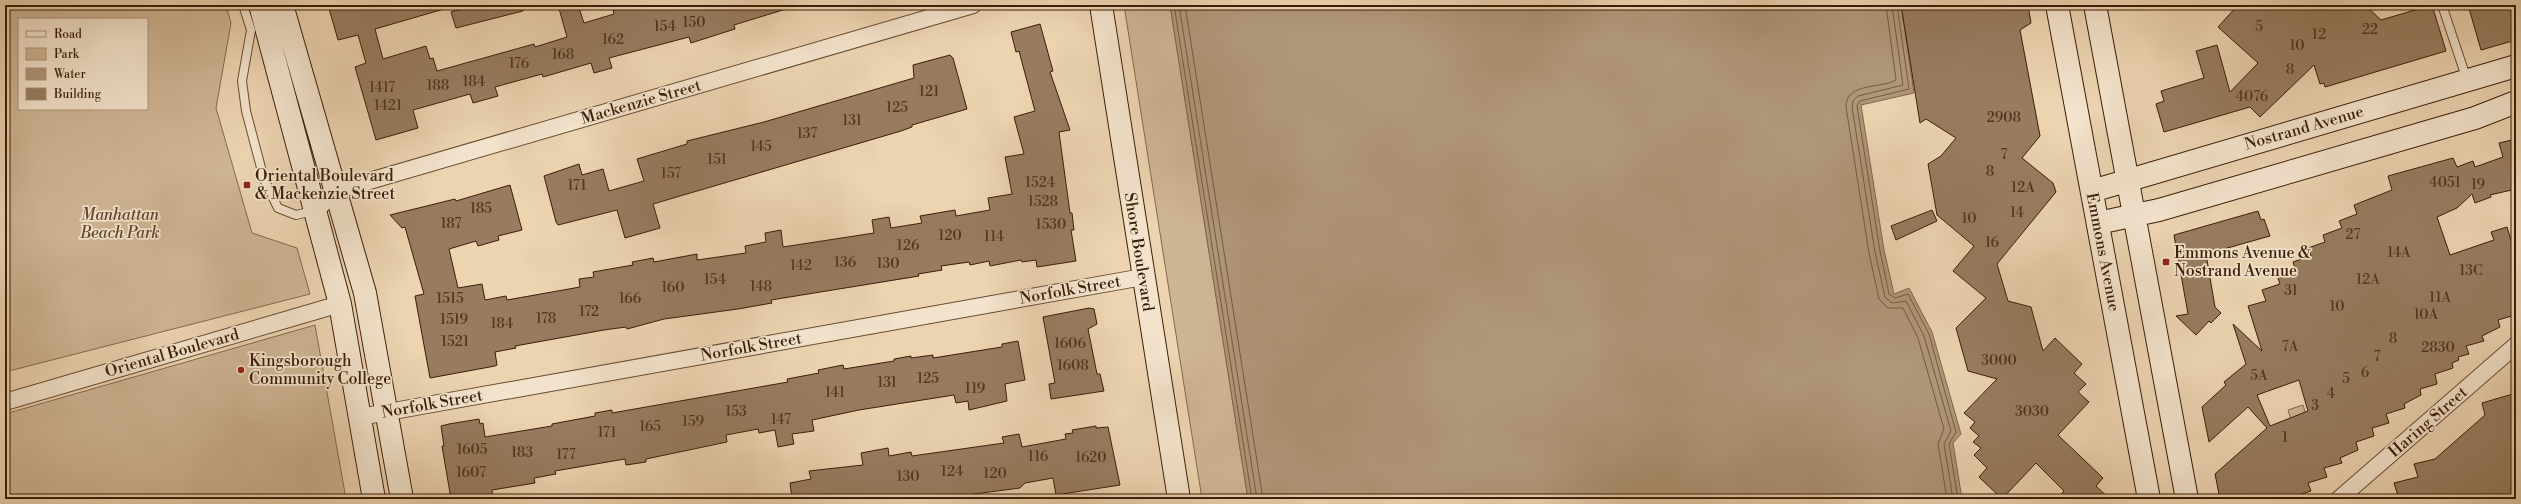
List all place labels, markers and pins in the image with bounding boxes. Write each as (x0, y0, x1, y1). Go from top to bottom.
place label: Oriental Boulevard & Mackenzie Street (255, 166, 395, 204)
marker: Oriental Boulevard & Mackenzie Street (242, 180, 252, 190)
place label: Emmons Avenue & Nostrand Avenue (2174, 243, 2311, 281)
marker: Emmons Avenue & Nostrand Avenue (2161, 257, 2171, 267)
place label: Kingsborough Community College (249, 351, 391, 389)
marker: Kingsborough Community College (236, 365, 246, 375)

